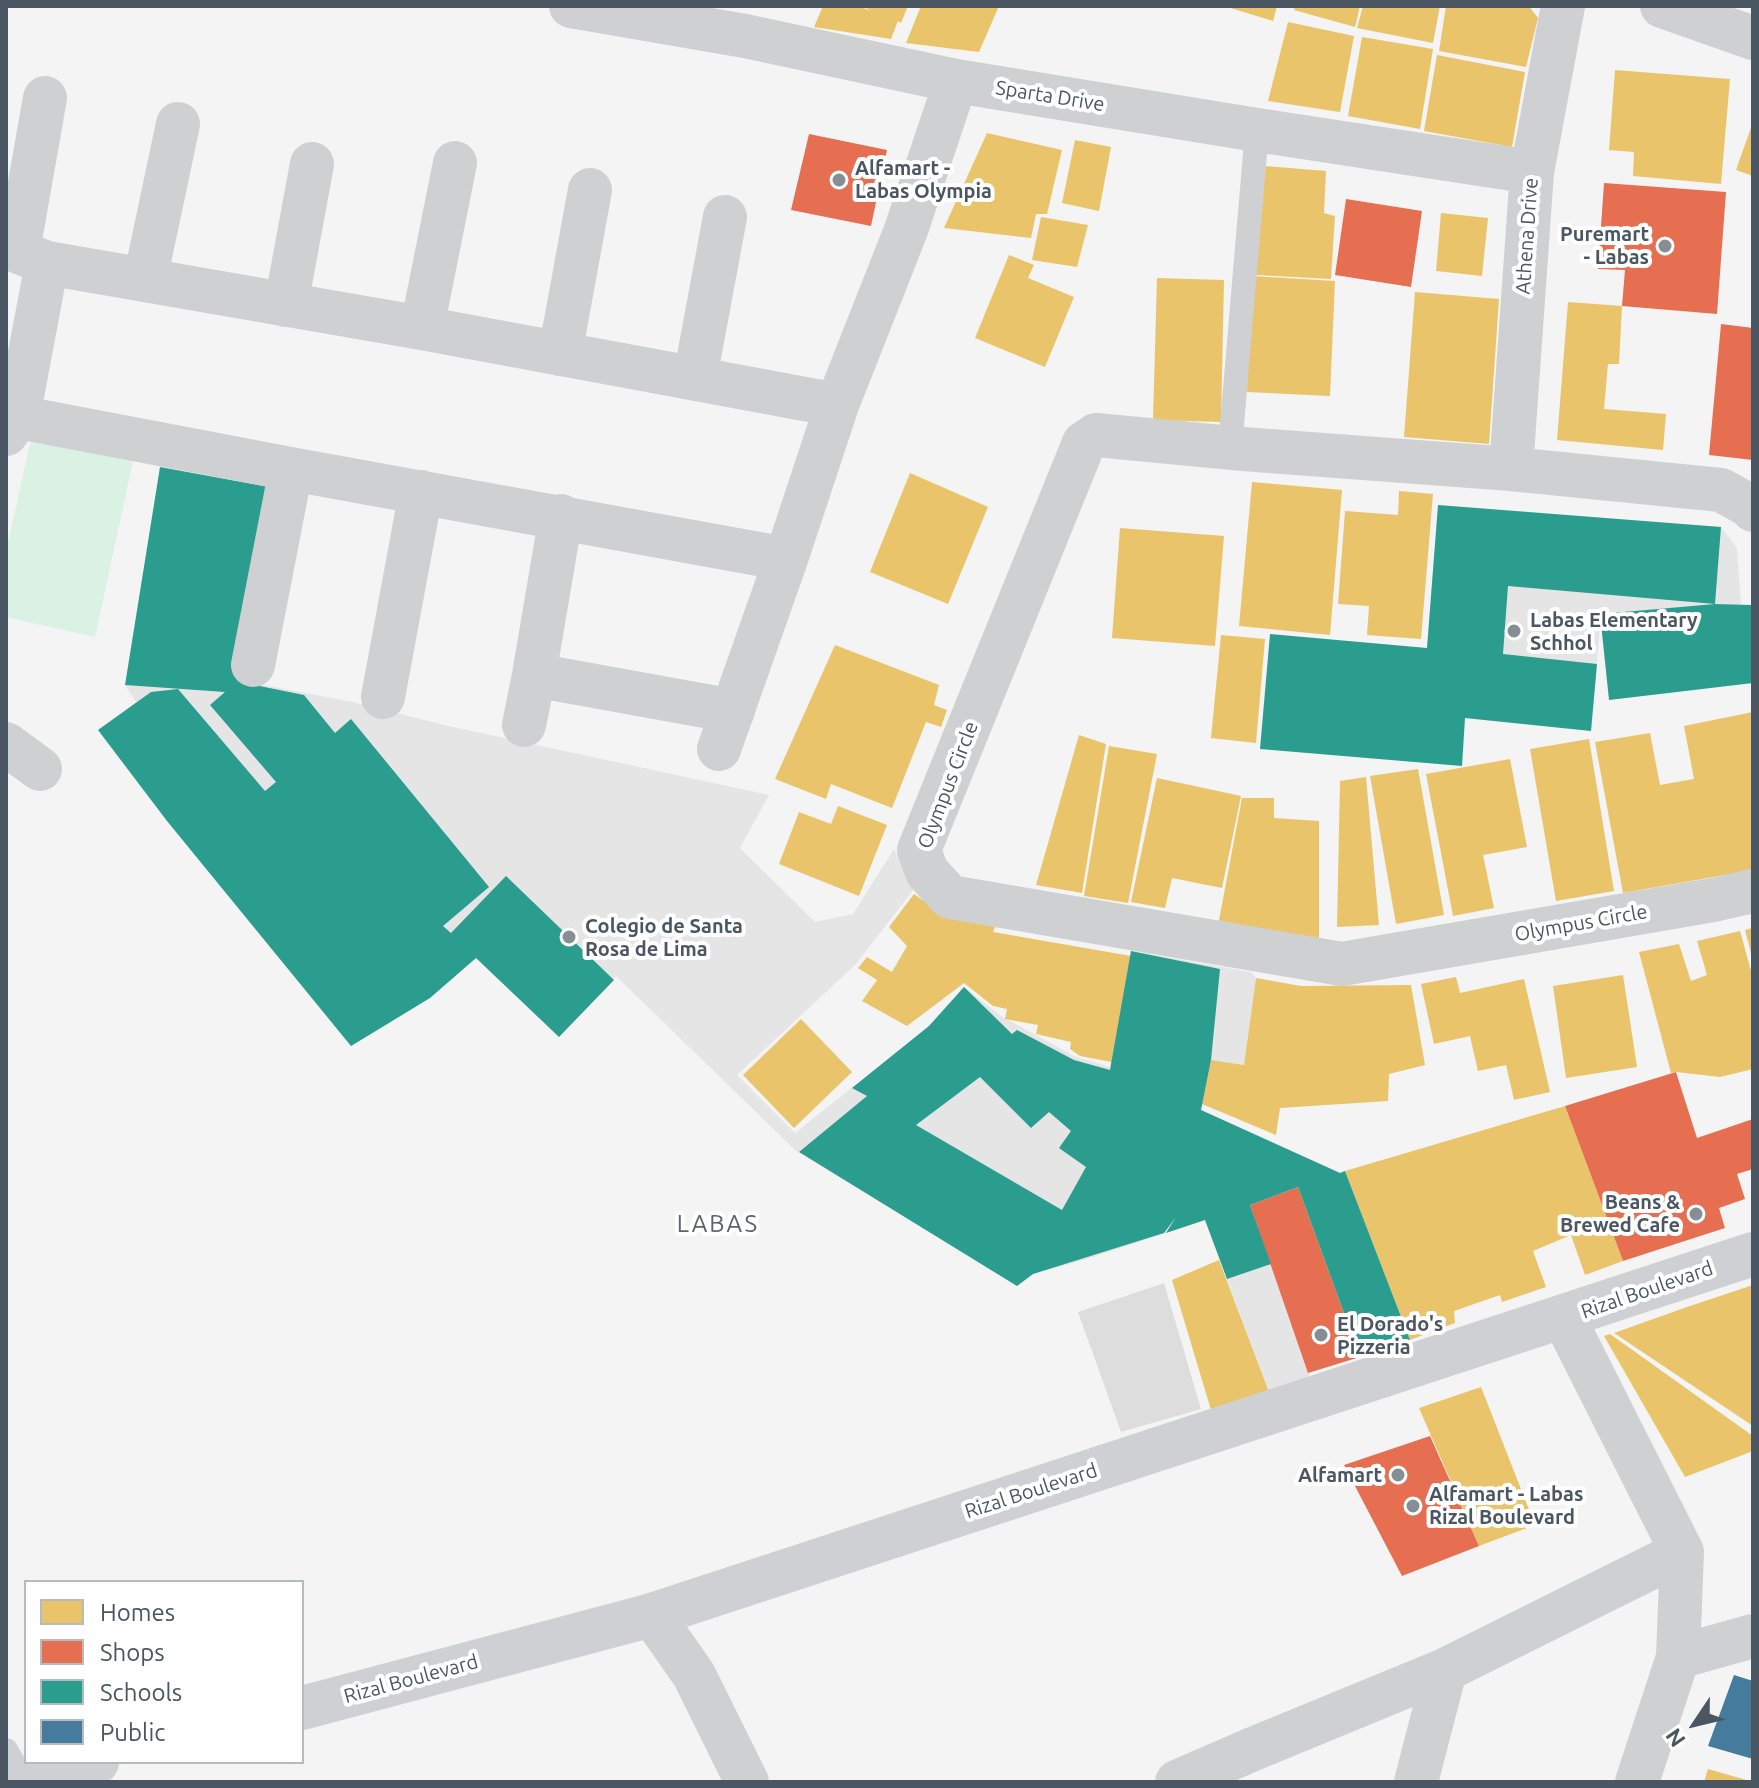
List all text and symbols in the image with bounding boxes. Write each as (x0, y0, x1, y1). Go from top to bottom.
street label: Sparta Drive (994, 76, 1106, 116)
place label: Alfamart - Labas Olympia (855, 156, 992, 203)
marker: Alfamart - Labas Olympia (830, 171, 848, 189)
street label: Athena Drive (1511, 177, 1543, 295)
place label: Puremart - Labas (1560, 222, 1649, 269)
marker: Puremart - Labas (1656, 237, 1674, 255)
place label: Labas Elementary Schhol (1530, 608, 1698, 655)
marker: Labas Elementary Schhol (1505, 622, 1523, 640)
street label: Olympus Circle (913, 718, 983, 852)
street label: Olympus Circle (1513, 900, 1649, 946)
place label: Colegio de Santa Rosa de Lima (585, 914, 743, 961)
marker: Colegio de Santa Rosa de Lima (560, 928, 578, 946)
place label: Beans & Brewed Cafe (1560, 1190, 1680, 1237)
marker: Beans & Brewed Cafe (1687, 1205, 1705, 1223)
district label: LABAS (677, 1210, 759, 1238)
street label: Rizal Boulevard (1578, 1256, 1716, 1324)
place label: El Dorado's Pizzeria (1337, 1312, 1443, 1359)
marker: El Dorado's Pizzeria (1312, 1326, 1330, 1344)
street label: Rizal Boulevard (962, 1458, 1100, 1524)
place label: Alfamart (1298, 1463, 1382, 1487)
marker: Alfamart (1389, 1466, 1407, 1484)
place label: Alfamart - Labas Rizal Boulevard (1429, 1482, 1583, 1529)
marker: Alfamart - Labas Rizal Boulevard (1404, 1497, 1422, 1515)
legend (24, 1580, 304, 1764)
text: Homes (100, 1599, 175, 1626)
text: Shops (100, 1639, 165, 1666)
street label: Rizal Boulevard (341, 1650, 481, 1708)
text: Schools (100, 1679, 182, 1706)
north arrow (1655, 1684, 1735, 1764)
text: Public (100, 1719, 165, 1746)
text: N (1660, 1724, 1690, 1752)

